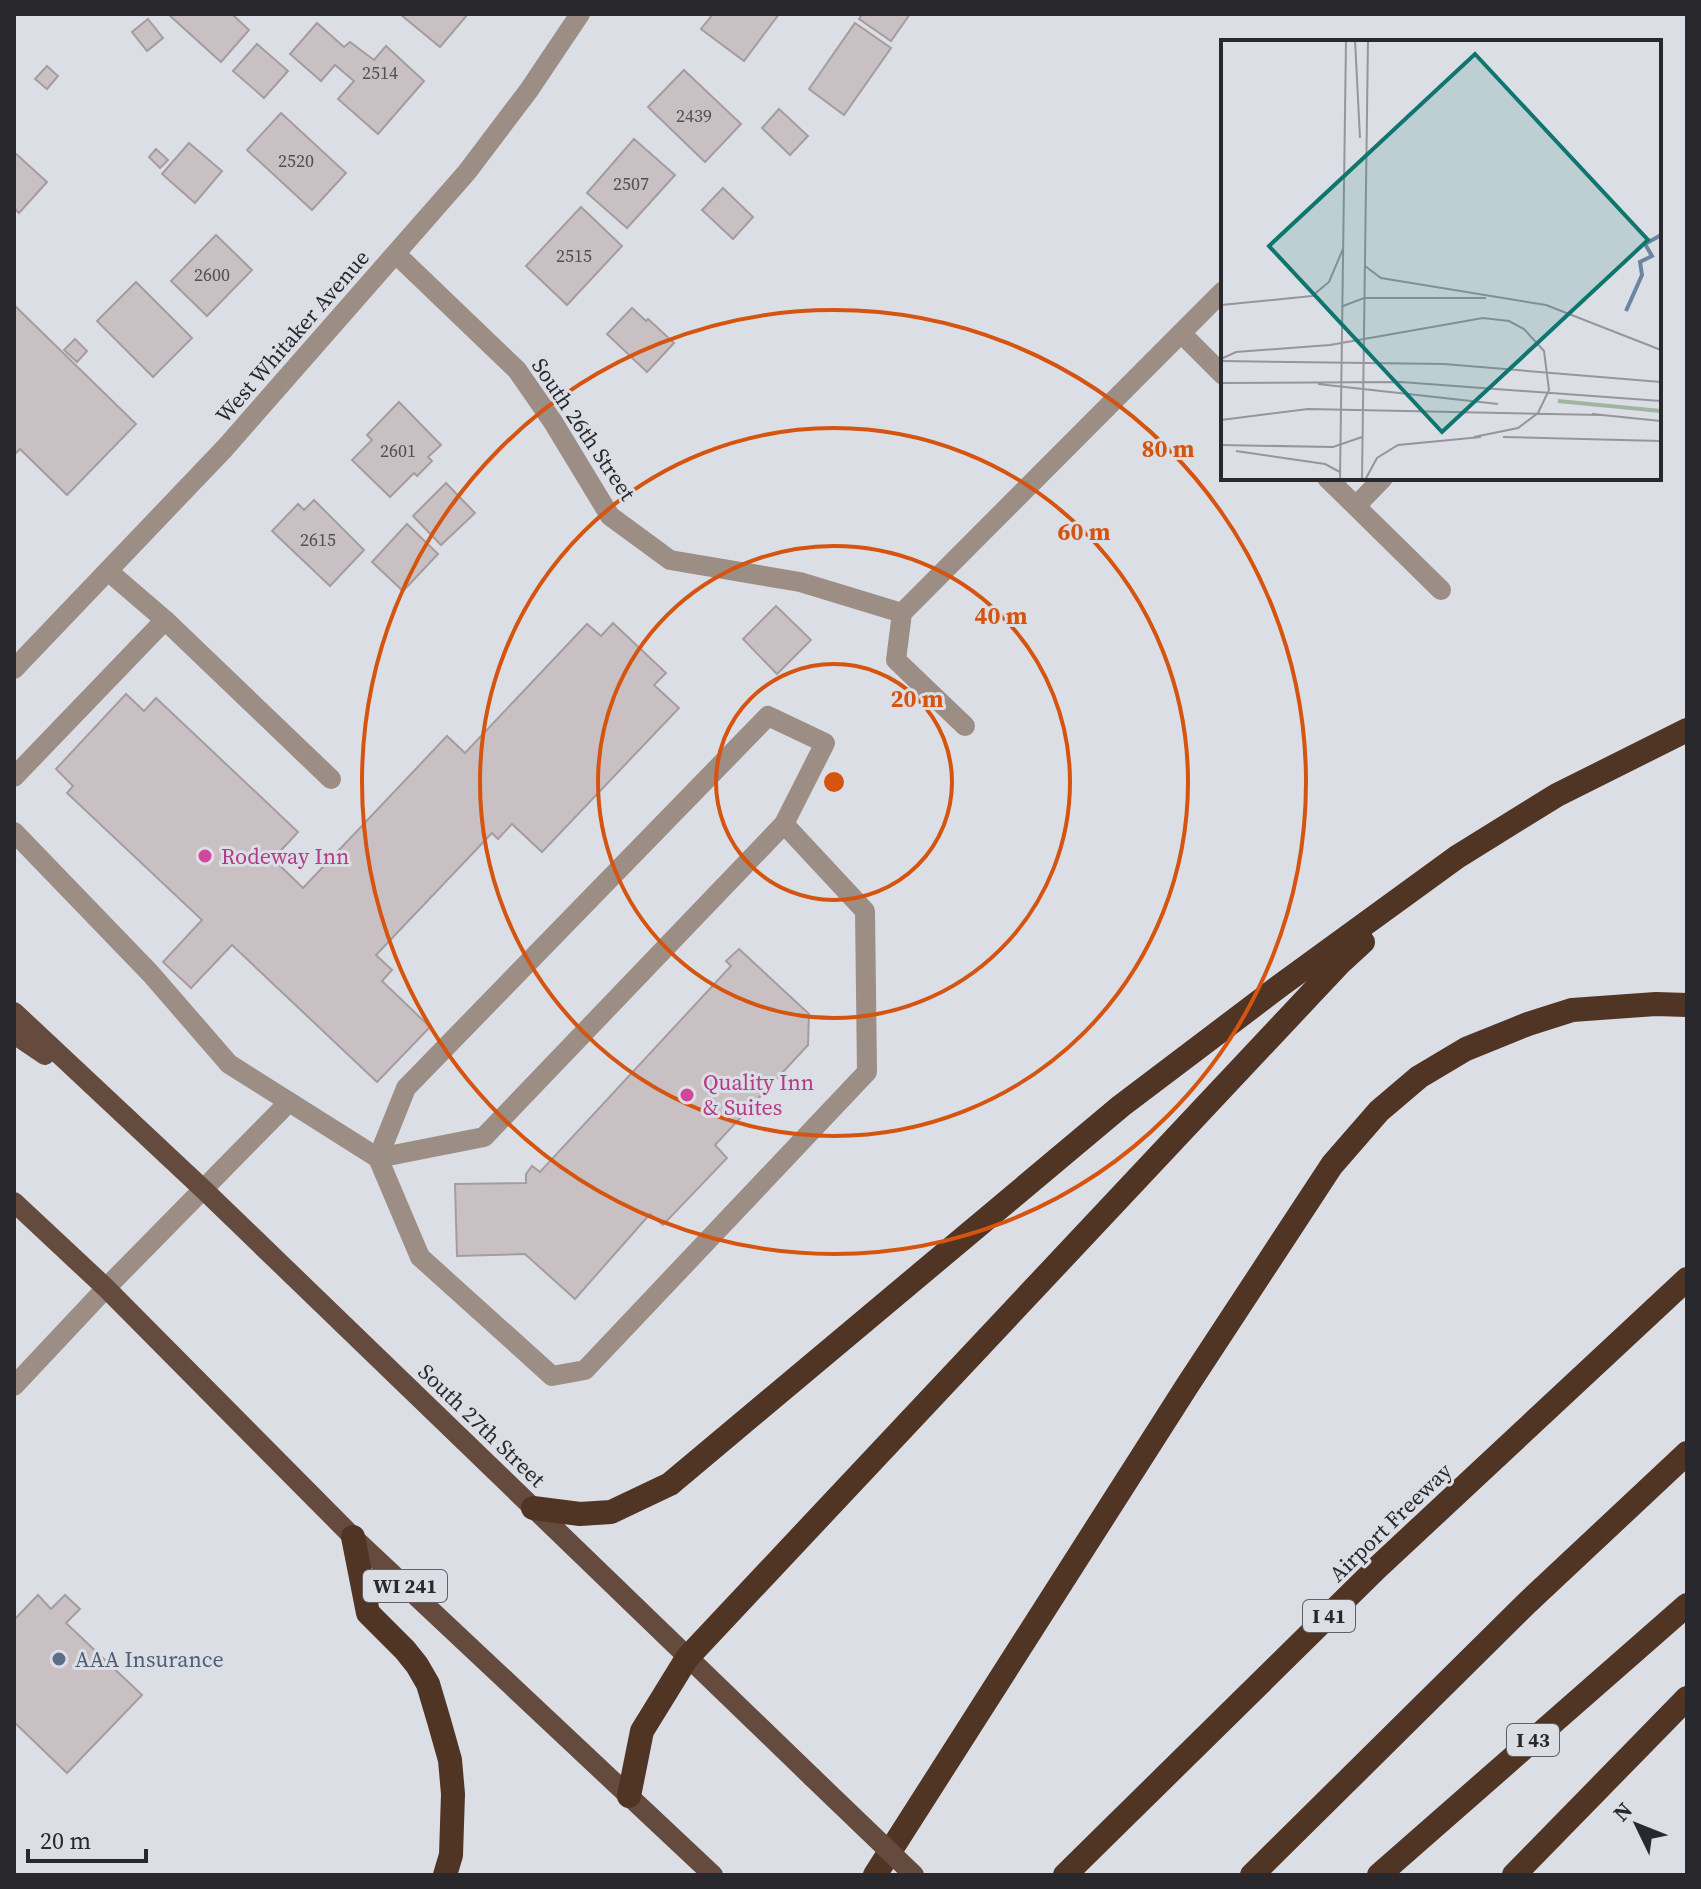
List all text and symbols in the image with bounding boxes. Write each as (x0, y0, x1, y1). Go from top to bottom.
inset map (1221, 40, 1661, 480)
house number: 2514 (362, 60, 398, 85)
house number: 2439 (676, 103, 712, 128)
house number: 2520 (278, 148, 314, 173)
house number: 2507 (613, 171, 649, 196)
street label: West Whitaker Avenue (208, 243, 376, 429)
house number: 2515 (556, 243, 592, 268)
house number: 2600 (194, 262, 230, 287)
street label: South 26th Street (525, 352, 643, 507)
text: 80 m (1142, 432, 1195, 465)
house number: 2601 (380, 438, 416, 463)
text: 60 m (1058, 515, 1111, 548)
house number: 2615 (300, 527, 336, 552)
text: 40 m (975, 599, 1028, 632)
text: 20 m (891, 682, 944, 715)
centre of rings (820, 768, 848, 796)
place label: Rodeway Inn (221, 841, 349, 871)
marker: Rodeway Inn (196, 847, 214, 865)
place label: Quality Inn & Suites (703, 1067, 814, 1122)
marker: Quality Inn & Suites (678, 1086, 696, 1104)
street label: South 27th Street (412, 1357, 553, 1494)
street label: Airport Freeway (1322, 1455, 1458, 1588)
road number: WI 241 (363, 1570, 447, 1602)
road number: I 41 (1303, 1600, 1355, 1632)
place label: AAA Insurance (75, 1644, 224, 1674)
marker: AAA Insurance (50, 1650, 68, 1668)
road number: I 43 (1507, 1724, 1559, 1756)
north arrow (1597, 1785, 1677, 1865)
text: N (1606, 1795, 1639, 1827)
scale bar (28, 1813, 146, 1863)
text: 20 m (40, 1824, 91, 1857)

